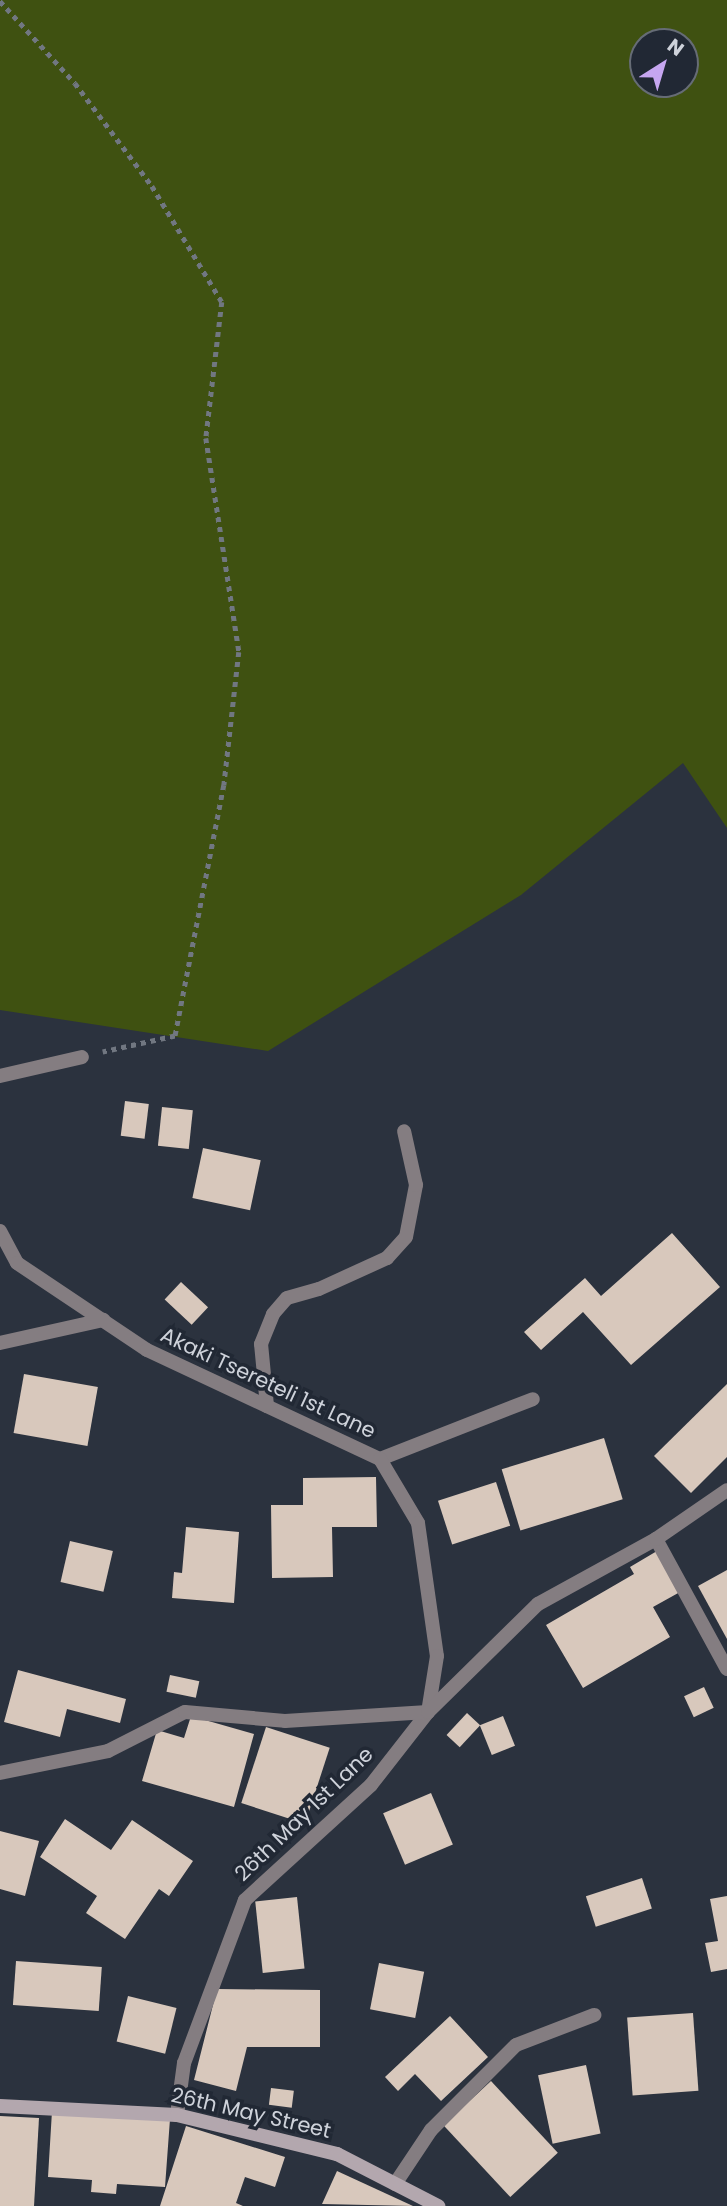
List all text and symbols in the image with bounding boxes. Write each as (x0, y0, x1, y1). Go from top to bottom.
north arrow (629, 28, 699, 98)
text: N (662, 32, 690, 63)
street label: Akaki Tsereteli 1st Lane (157, 1322, 379, 1444)
street label: 26th May 1st Lane (230, 1742, 378, 1886)
street label: 26th May Street (169, 2082, 333, 2144)

